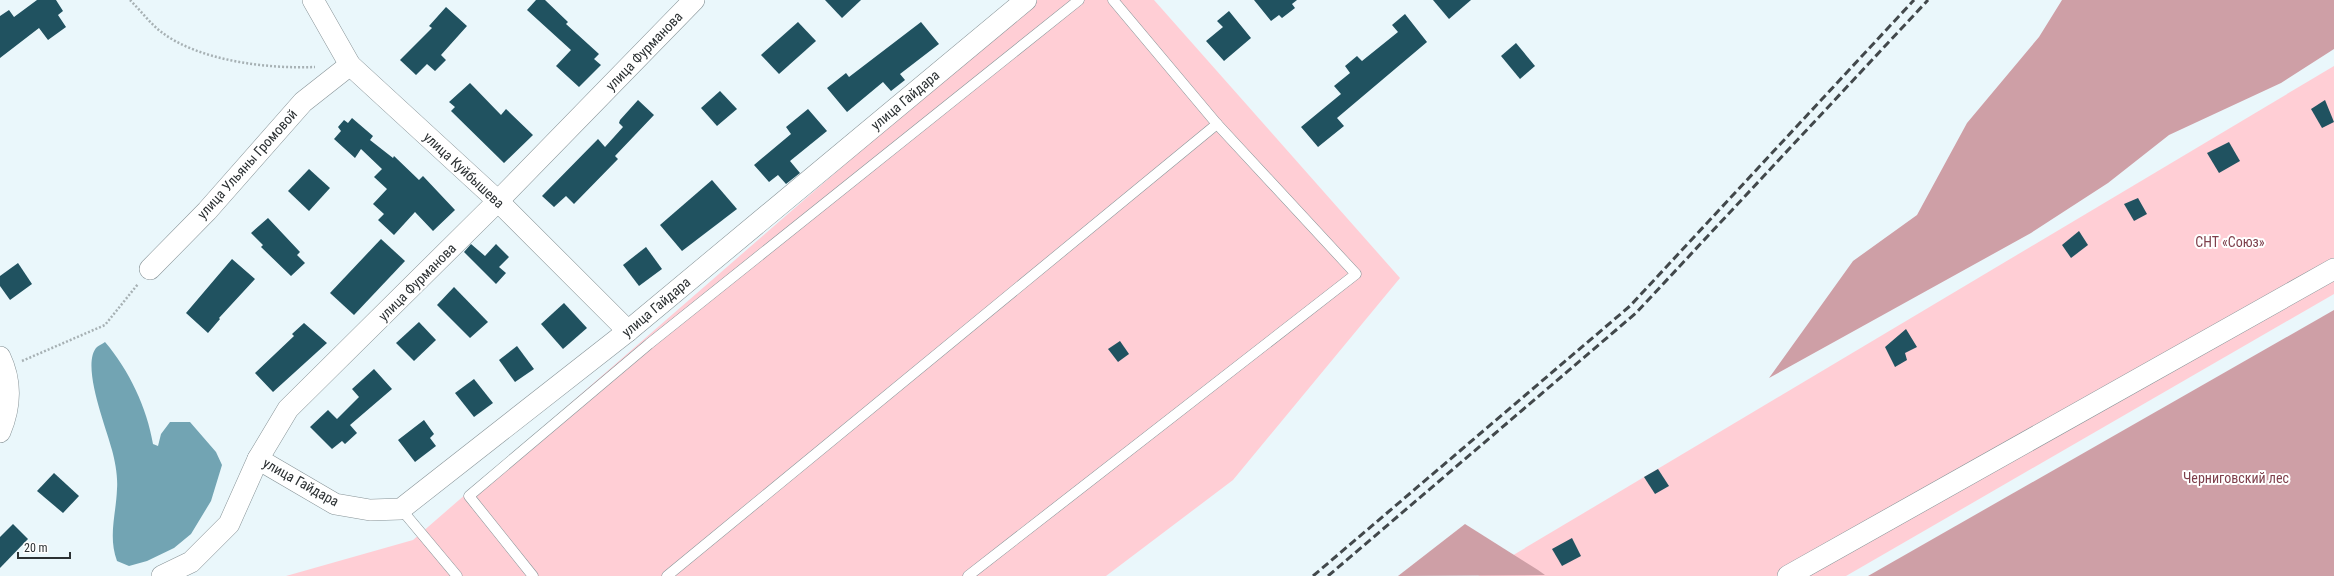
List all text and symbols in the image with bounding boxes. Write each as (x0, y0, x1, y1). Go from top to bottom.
street label: улица Фурманова (602, 8, 686, 94)
street label: улица Гайдара (868, 67, 942, 133)
street label: улица Ульяны Громовой (194, 106, 300, 222)
street label: улица Куйбышева (420, 129, 508, 211)
park label: СНТ «Союз» (2195, 234, 2265, 250)
street label: улица Фурманова (375, 240, 459, 324)
street label: улица Гайдара (619, 274, 693, 340)
street label: улица Гайдара (260, 455, 342, 509)
park label: Черниговский лес (2183, 470, 2289, 486)
scale bar (18, 534, 70, 560)
text: 20 m (24, 541, 48, 555)

